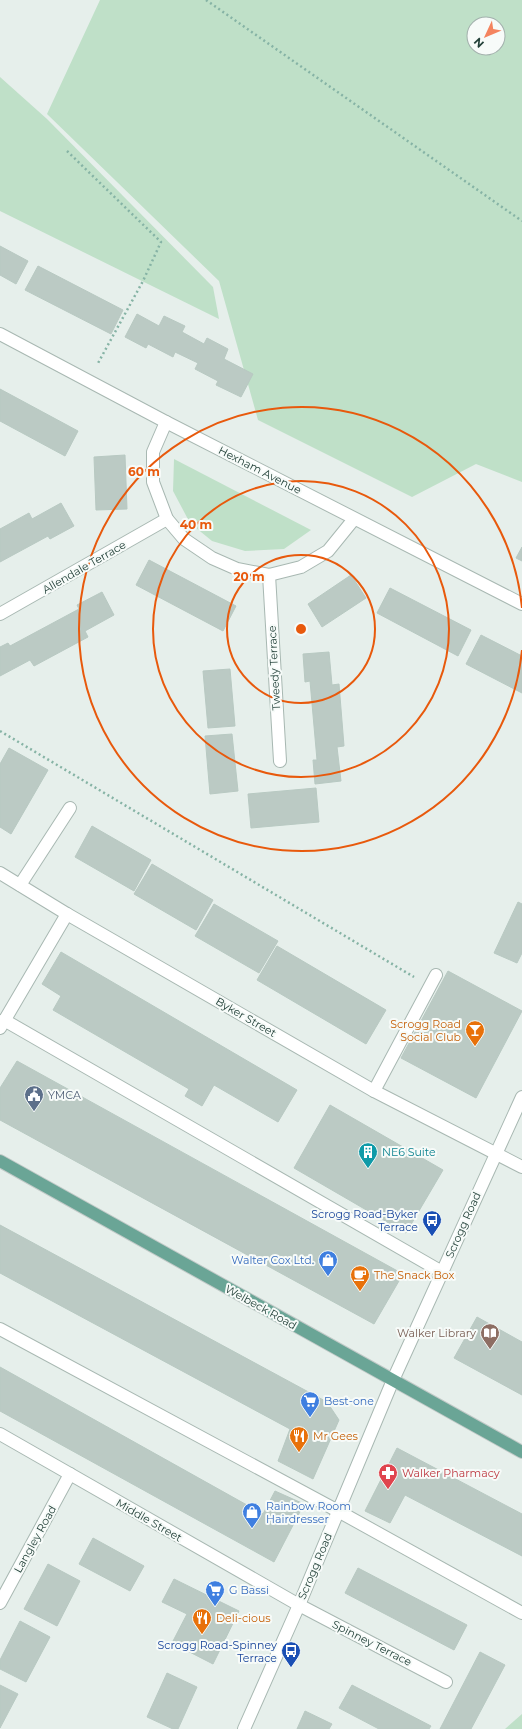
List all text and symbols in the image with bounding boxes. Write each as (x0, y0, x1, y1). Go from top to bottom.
north arrow (466, 16, 506, 56)
text: N (471, 35, 487, 51)
street label: Hexham Avenue (216, 443, 304, 497)
text: 60 m (128, 464, 160, 479)
text: 40 m (180, 517, 212, 532)
street label: Allendale Terrace (40, 537, 129, 597)
text: 20 m (233, 569, 265, 584)
centre of rings (294, 622, 308, 636)
street label: Tweedy Terrace (265, 625, 283, 711)
street label: Byker Street (213, 994, 279, 1040)
place label: Scrogg Road Social Club (390, 1017, 461, 1044)
bar icon: Scrogg Road Social Club (464, 1019, 486, 1047)
public building icon: YMCA (23, 1084, 45, 1112)
place label: YMCA (48, 1088, 81, 1102)
building icon: NE6 Suite (357, 1141, 379, 1169)
place label: NE6 Suite (382, 1145, 436, 1159)
street label: Scrogg Road (442, 1190, 484, 1260)
place label: Scrogg Road-Byker Terrace (311, 1207, 418, 1234)
bus stop icon: Scrogg Road-Byker Terrace (421, 1209, 443, 1237)
shop icon: Walter Cox Ltd. (317, 1249, 339, 1277)
place label: Walter Cox Ltd. (231, 1253, 314, 1267)
cafe icon: The Snack Box (349, 1264, 371, 1292)
place label: The Snack Box (374, 1268, 455, 1282)
street label: Welbeck Road (223, 1282, 299, 1332)
library icon: Walker Library (479, 1322, 501, 1350)
place label: Walker Library (397, 1326, 476, 1340)
supermarket icon: Best-one (299, 1390, 321, 1418)
place label: Best-one (324, 1394, 374, 1408)
restaurant icon: Mr Gees (288, 1425, 310, 1453)
place label: Mr Gees (313, 1429, 359, 1443)
pharmacy icon: Walker Pharmacy (377, 1462, 399, 1490)
place label: Walker Pharmacy (402, 1466, 500, 1480)
street label: Middle Street (113, 1495, 185, 1545)
place label: Rainbow Room Hairdresser (266, 1499, 351, 1526)
shop icon: Rainbow Room Hairdresser (241, 1501, 263, 1529)
street label: Langley Road (11, 1503, 59, 1575)
street label: Scrogg Road (295, 1531, 335, 1601)
supermarket icon: G Bassi (204, 1579, 226, 1607)
place label: G Bassi (229, 1583, 269, 1597)
restaurant icon: Deli-cious (191, 1607, 213, 1635)
place label: Deli-cious (216, 1611, 271, 1625)
street label: Spinney Terrace (330, 1617, 414, 1669)
place label: Scrogg Road-Spinney Terrace (158, 1638, 277, 1665)
bus stop icon: Scrogg Road-Spinney Terrace (280, 1640, 302, 1668)

